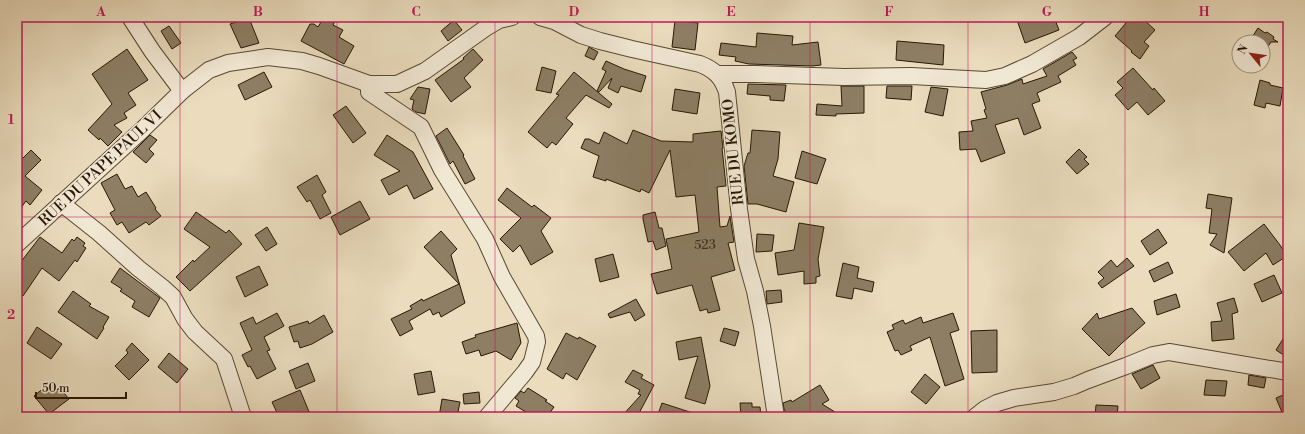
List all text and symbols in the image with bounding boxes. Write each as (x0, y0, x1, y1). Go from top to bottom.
text: A (95, 4, 106, 20)
text: B (253, 4, 263, 20)
text: C (411, 4, 421, 20)
text: D (569, 4, 579, 20)
text: E (726, 4, 736, 20)
text: F (884, 4, 894, 20)
text: G (1042, 4, 1053, 20)
text: H (1199, 4, 1210, 20)
north arrow (1231, 34, 1271, 74)
text: N (1235, 42, 1252, 57)
street label: RUE DU KOMO (718, 97, 749, 206)
street label: RUE DU PAPE PAUL VI (35, 106, 166, 230)
text: 1 (8, 112, 15, 128)
house number: 523 (694, 237, 716, 253)
text: 2 (7, 307, 15, 323)
scale bar (36, 374, 126, 400)
text: 50 m (42, 381, 70, 396)

